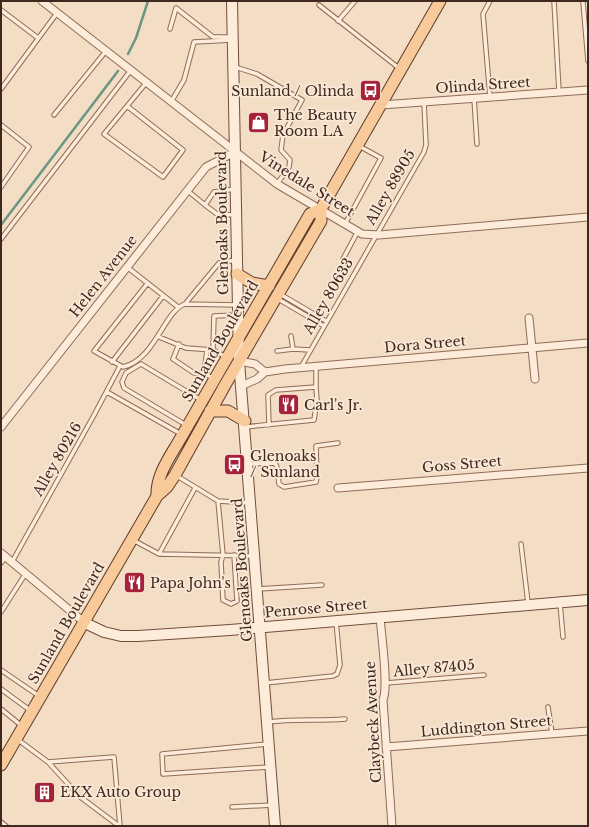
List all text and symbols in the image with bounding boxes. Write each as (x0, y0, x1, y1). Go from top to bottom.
street label: Olinda Street (435, 73, 532, 97)
bus stop icon: Sunland / Olinda (357, 78, 383, 104)
place label: Sunland / Olinda (231, 82, 354, 100)
place label: The Beauty Room LA (274, 106, 357, 140)
shop icon: The Beauty Room LA (245, 110, 271, 136)
street label: Alley 88905 (361, 146, 419, 229)
street label: Vinedale Street (255, 147, 359, 221)
street label: Glenoaks Boulevard (212, 150, 232, 295)
street label: Helen Avenue (65, 231, 141, 321)
street label: Alley 80633 (298, 255, 357, 338)
street label: Sunland Boulevard (178, 277, 262, 405)
street label: Dora Street (383, 331, 467, 357)
restaurant icon: Carl's Jr. (276, 392, 302, 418)
place label: Carl's Jr. (304, 396, 362, 414)
street label: Alley 80216 (28, 419, 85, 500)
place label: Glenoaks / Sunland (250, 447, 320, 481)
bus stop icon: Glenoaks / Sunland (222, 451, 248, 477)
street label: Goss Street (421, 451, 503, 476)
street label: Glenoaks Boulevard (228, 497, 256, 643)
street label: Sunland Boulevard (24, 559, 108, 687)
restaurant icon: Papa John's (122, 570, 148, 596)
place label: Papa John's (150, 574, 231, 592)
street label: Penrose Street (264, 594, 369, 621)
street label: Alley 87405 (392, 655, 476, 681)
street label: Claybeck Avenue (361, 661, 385, 783)
street label: Luddington Street (420, 711, 553, 741)
building icon: EKX Auto Group (32, 779, 58, 805)
place label: EKX Auto Group (60, 783, 181, 801)

